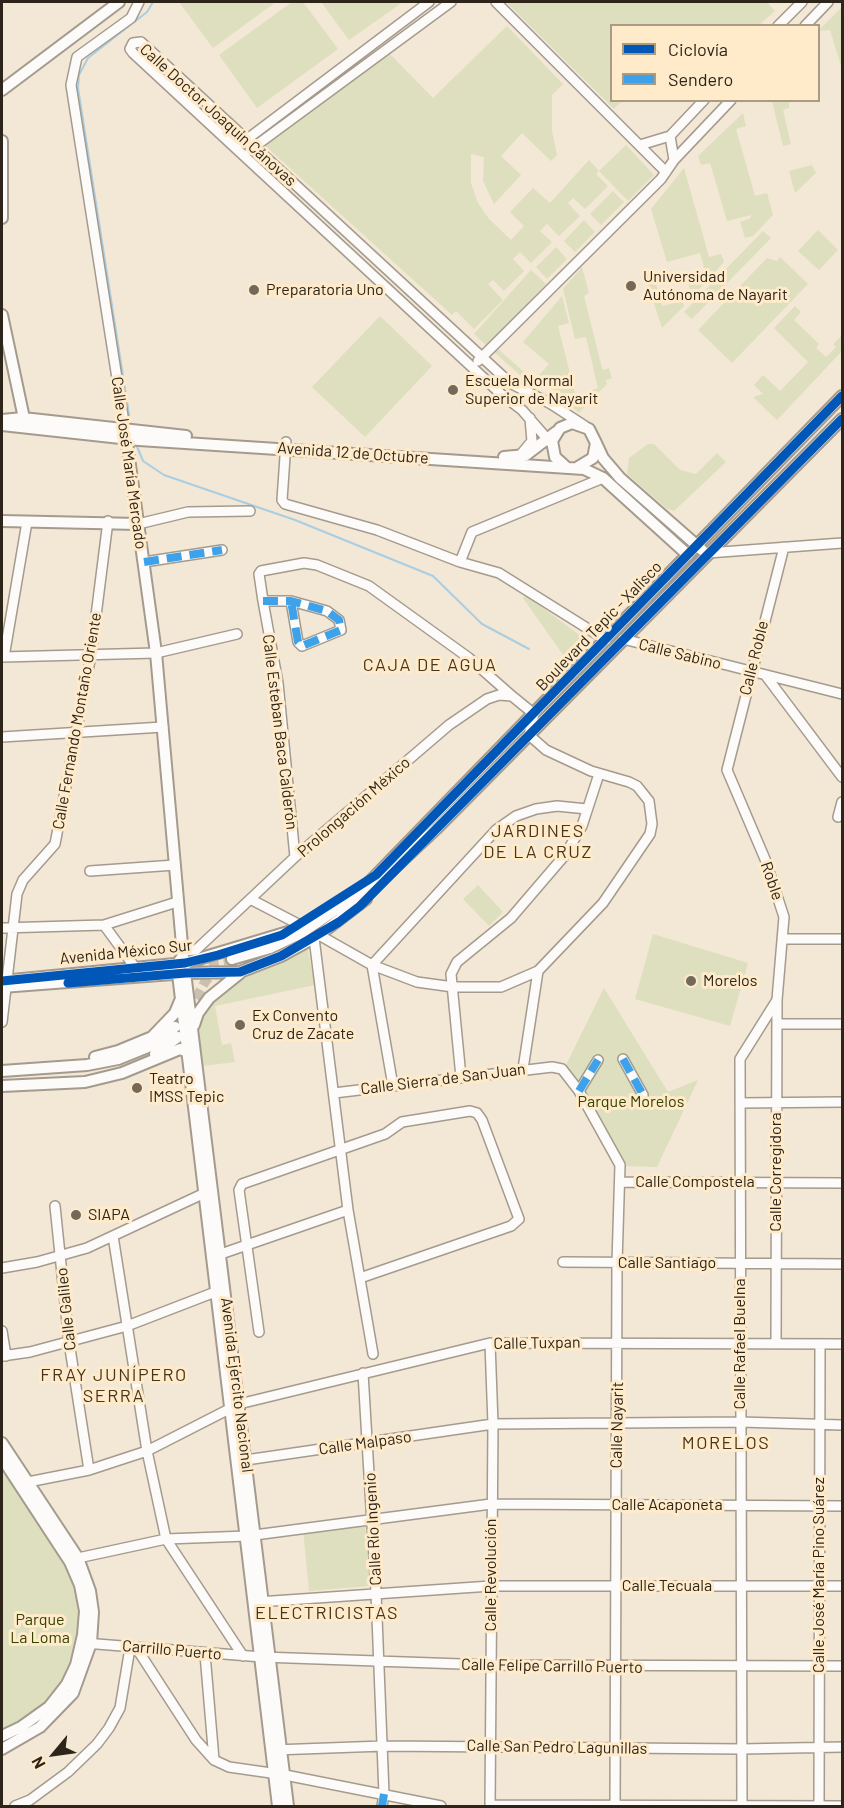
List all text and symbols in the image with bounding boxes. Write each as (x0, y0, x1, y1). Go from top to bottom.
legend (610, 24, 820, 102)
text: Ciclovía (668, 38, 728, 60)
street label: Calle Doctor Joaquín Cánovas (136, 40, 300, 190)
text: Sendero (668, 68, 733, 90)
place label: Universidad Autónoma de Nayarit (643, 267, 788, 305)
marker: Universidad Autónoma de Nayarit (624, 279, 638, 293)
place label: Preparatoria Uno (266, 280, 384, 300)
marker: Preparatoria Uno (247, 283, 261, 297)
place label: Escuela Normal Superior de Nayarit (465, 371, 598, 409)
street label: Calle José María Mercado (107, 375, 151, 551)
marker: Escuela Normal Superior de Nayarit (446, 383, 460, 397)
street label: Avenida 12 de Octubre (277, 438, 429, 468)
street label: Boulevard Tepic - Xalisco (532, 557, 666, 695)
street label: Calle Fernando Montaño Oriente (48, 611, 106, 831)
street label: Calle Roble (735, 619, 773, 697)
street label: Calle Esteban Baca Calderón (258, 633, 302, 831)
street label: Calle Sabino (637, 634, 723, 674)
district label: CAJA DE AGUA (363, 654, 497, 676)
street label: Prolongación México (294, 753, 414, 861)
district label: JARDINES DE LA CRUZ (483, 820, 593, 862)
street label: Roble (757, 859, 787, 903)
street label: Avenida México Sur (59, 935, 193, 969)
place label: Morelos (703, 971, 758, 991)
marker: Morelos (684, 974, 698, 988)
place label: Ex Convento Cruz de Zacate (252, 1006, 354, 1044)
marker: Ex Convento Cruz de Zacate (233, 1018, 247, 1032)
street label: Calle Sierra de San Juan (359, 1059, 527, 1099)
place label: Teatro IMSS Tepic (149, 1069, 224, 1107)
marker: Teatro IMSS Tepic (130, 1081, 144, 1095)
park label: Parque Morelos (578, 1092, 684, 1112)
street label: Calle Corregidora (766, 1112, 786, 1232)
street label: Calle Compostela (635, 1172, 755, 1192)
place label: SIAPA (88, 1205, 130, 1225)
marker: SIAPA (69, 1208, 83, 1222)
street label: Calle Santiago (618, 1253, 716, 1273)
street label: Calle Galileo (52, 1267, 80, 1351)
street label: Calle Rafael Buelna (730, 1278, 750, 1410)
street label: Avenida Ejército Nacional (217, 1296, 257, 1474)
street label: Calle Tuxpan (493, 1333, 581, 1353)
district label: FRAY JUNÍPERO SERRA (40, 1364, 188, 1406)
street label: Calle Nayarit (607, 1381, 627, 1469)
street label: Calle Malpaso (317, 1427, 413, 1459)
district label: MORELOS (682, 1432, 770, 1454)
street label: Calle Río Ingenio (360, 1472, 386, 1586)
street label: Calle José María Pino Suárez (809, 1477, 829, 1673)
street label: Calle Acaponeta (611, 1495, 723, 1515)
street label: Calle Revolución (481, 1519, 501, 1631)
street label: Calle Tecuala (622, 1576, 712, 1596)
district label: ELECTRICISTAS (255, 1602, 399, 1624)
park label: Parque La Loma (10, 1610, 70, 1648)
street label: Carrillo Puerto (121, 1636, 223, 1664)
street label: Calle Felipe Carrillo Puerto (461, 1655, 643, 1677)
north arrow (24, 1724, 84, 1784)
street label: Calle San Pedro Lagunillas (467, 1736, 647, 1758)
text: N (27, 1754, 49, 1772)

